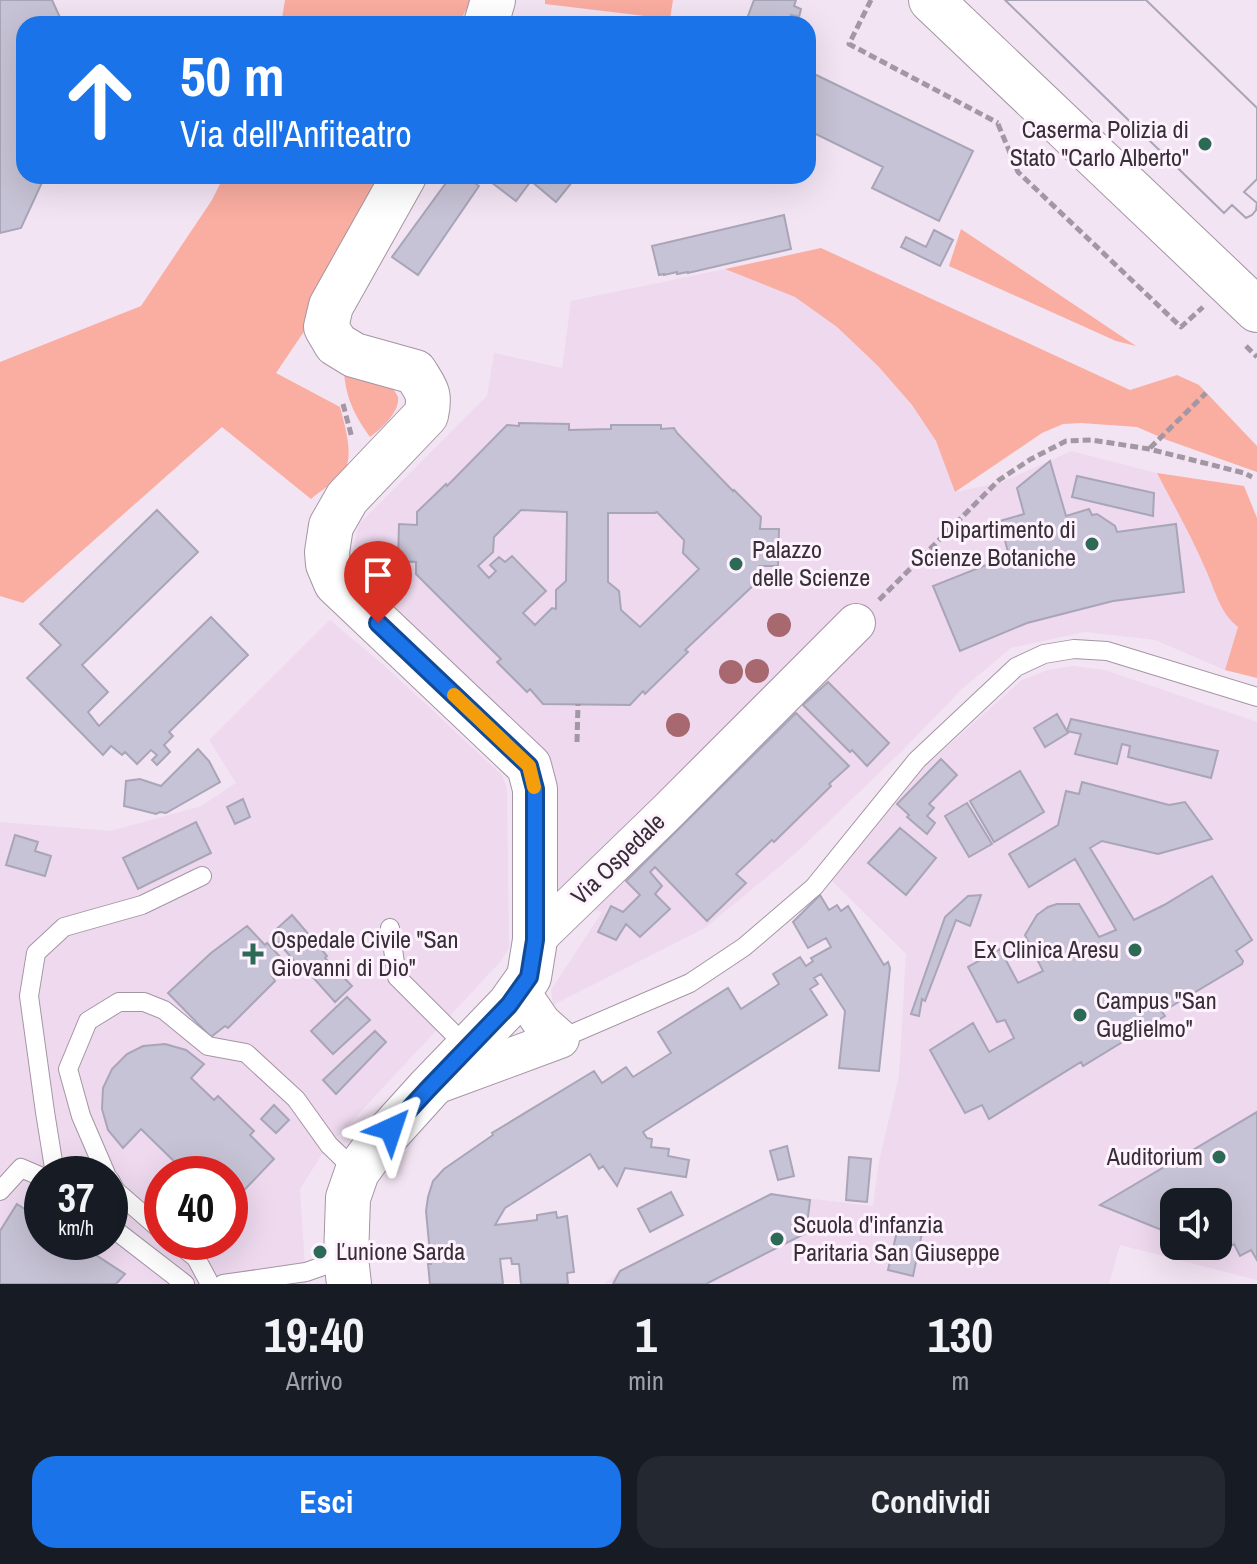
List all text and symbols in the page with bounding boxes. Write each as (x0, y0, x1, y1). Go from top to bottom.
text: 50 m (180, 38, 285, 113)
icon: ahead (48, 48, 152, 152)
text: Via dell'Anfiteatro (180, 110, 412, 158)
place label: Caserma Polizia di Stato "Carlo Alberto" (1010, 113, 1189, 173)
marker: Caserma Polizia di Stato "Carlo Alberto" (1196, 135, 1214, 153)
place label: Dipartimento di Scienze Botaniche (911, 513, 1076, 573)
place label: Palazzo delle Scienze (752, 533, 870, 593)
marker: Dipartimento di Scienze Botaniche (1083, 535, 1101, 553)
pin (344, 541, 412, 623)
icon: arrive (356, 553, 400, 597)
marker: Palazzo delle Scienze (727, 555, 745, 573)
street label: Via Ospedale (563, 805, 671, 911)
place label: Ospedale Civile "San Giovanni di Dio" (271, 923, 459, 983)
place label: Ex Clinica Aresu (974, 933, 1119, 965)
marker: Ex Clinica Aresu (1126, 941, 1144, 959)
marker: Ospedale Civile "San Giovanni di Dio" (242, 943, 264, 965)
place label: Campus "San Guglielmo" (1096, 984, 1217, 1044)
marker: Campus "San Guglielmo" (1071, 1006, 1089, 1024)
position arrow (349, 1087, 433, 1171)
place label: Auditorium (1106, 1140, 1203, 1172)
marker: Auditorium (1210, 1148, 1228, 1166)
speed limit sign: 40 (144, 1156, 248, 1260)
text: 37 (58, 1171, 94, 1224)
map controls (1160, 1188, 1232, 1260)
button: sound (1160, 1188, 1232, 1260)
place label: Scuola d'infanzia Paritaria San Giuseppe (793, 1208, 1000, 1268)
text: km/h (58, 1214, 94, 1241)
marker: Scuola d'infanzia Paritaria San Giuseppe (768, 1230, 786, 1248)
place label: Ľunione Sarda (336, 1235, 465, 1267)
marker: Ľunione Sarda (311, 1243, 329, 1261)
text: 19:40 (264, 1302, 364, 1367)
text: 1 (635, 1302, 657, 1367)
text: 130 (928, 1302, 993, 1367)
text: Arrivo (286, 1363, 343, 1398)
text: min (628, 1363, 664, 1398)
text: m (952, 1363, 969, 1398)
button: Esci (32, 1456, 621, 1548)
button: Condividi (637, 1456, 1225, 1548)

